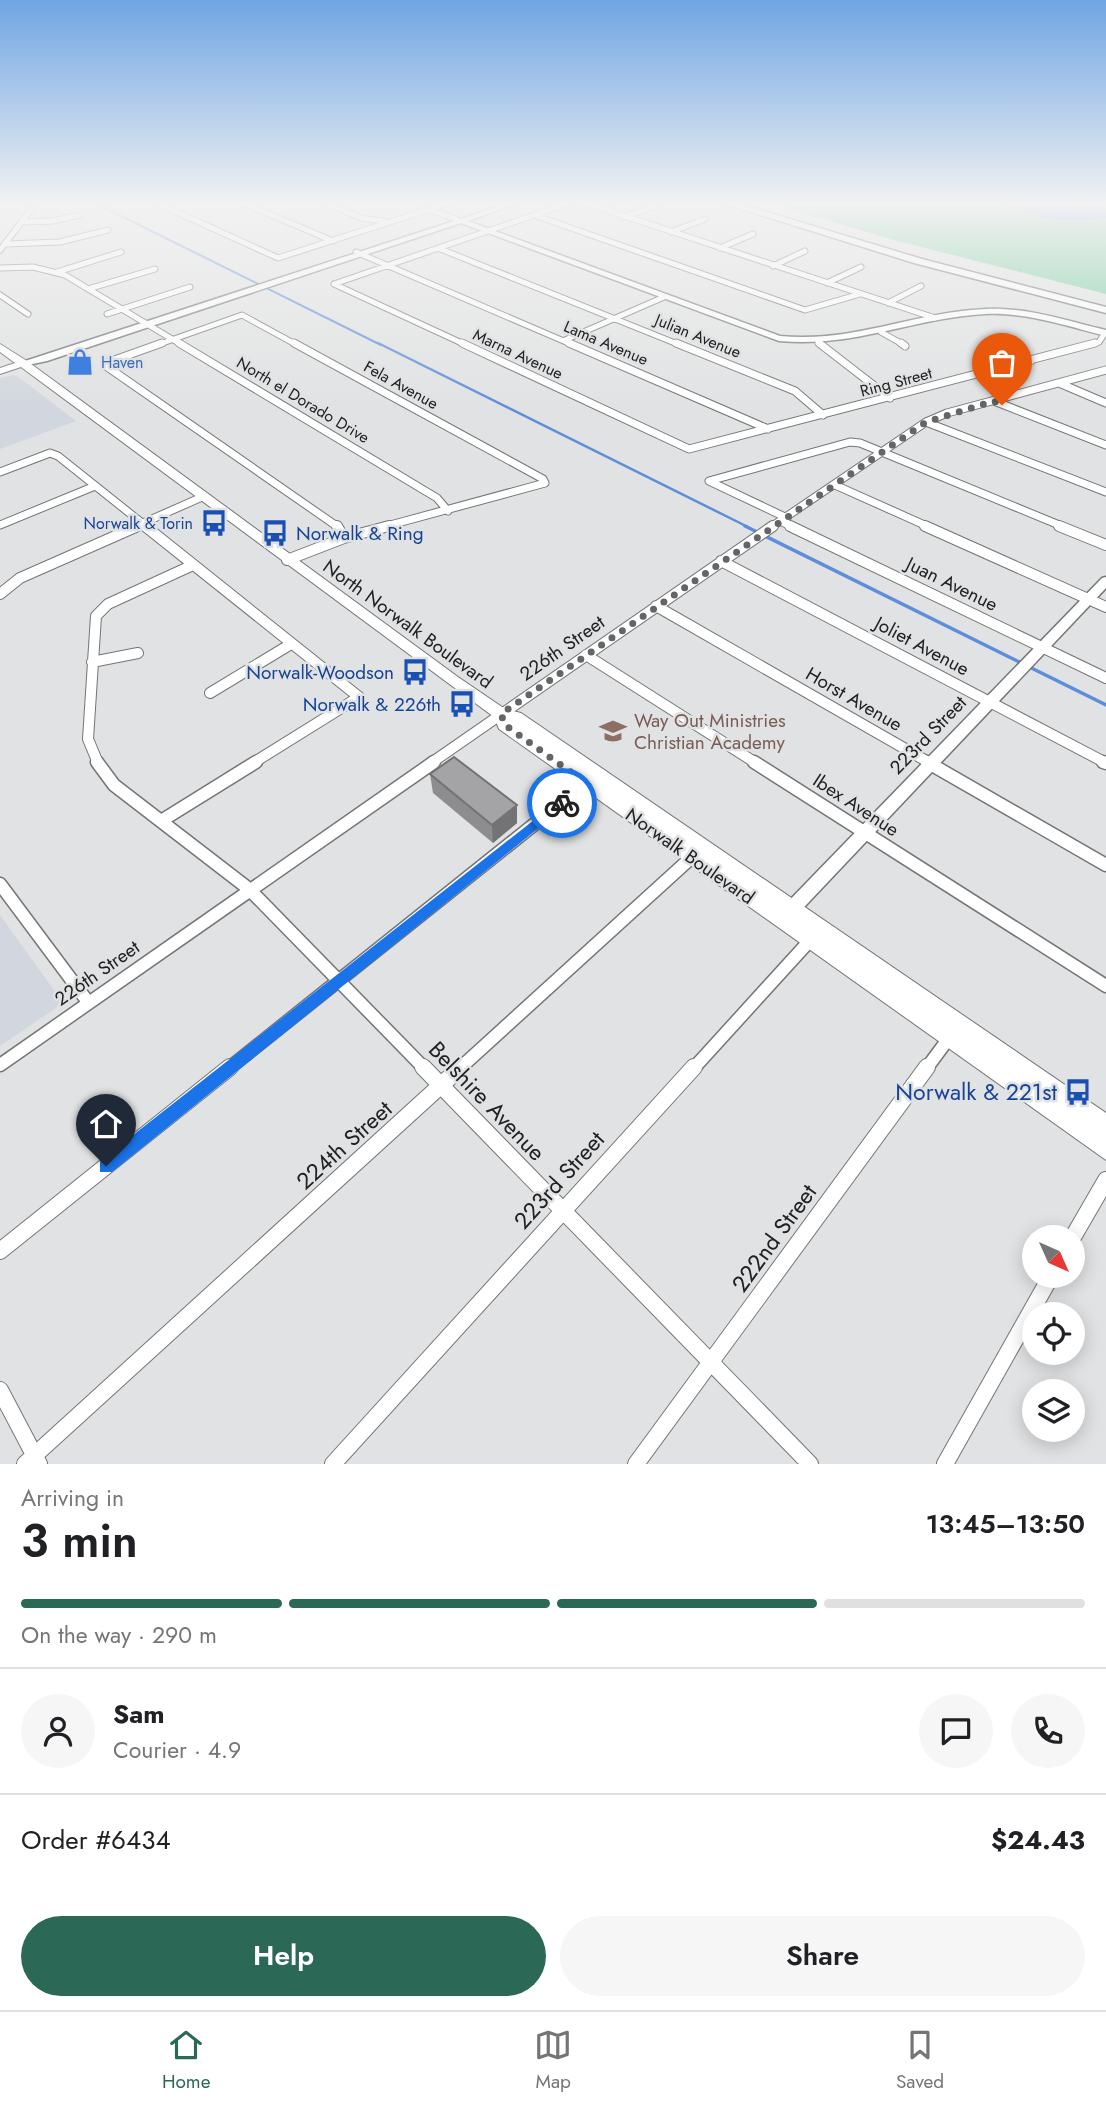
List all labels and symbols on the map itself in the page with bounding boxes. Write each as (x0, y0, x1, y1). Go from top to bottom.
street label: Julian Avenue (650, 308, 744, 364)
street label: Lama Avenue (560, 315, 652, 371)
street label: Marna Avenue (469, 323, 567, 385)
pin (972, 333, 1032, 405)
shop icon: Haven (65, 347, 95, 377)
place label: Haven (101, 351, 144, 374)
street label: North el Dorado Drive (232, 351, 374, 449)
street label: Fela Avenue (360, 355, 442, 415)
street label: Ring Street (857, 361, 935, 403)
bus stop icon: Norwalk & Torin (199, 508, 229, 538)
place label: Norwalk & Torin (84, 512, 193, 535)
bus stop icon: Norwalk & Ring (260, 518, 290, 548)
place label: Norwalk & Ring (296, 520, 424, 547)
street label: Juan Avenue (899, 549, 1002, 618)
street label: North Norwalk Boulevard (317, 553, 499, 695)
street label: Joliet Avenue (867, 608, 974, 682)
street label: 226th Street (514, 609, 610, 687)
bus stop icon: Norwalk-Woodson (400, 657, 430, 687)
place label: Norwalk-Woodson (246, 659, 394, 686)
street label: Horst Avenue (801, 660, 908, 738)
bus stop icon: Norwalk & 226th (447, 689, 477, 719)
street label: 223rd Street (883, 689, 973, 780)
place label: Norwalk & 226th (303, 691, 441, 718)
place label: Way Out Ministries Christian Academy (634, 707, 786, 756)
school or university icon: Way Out Ministries Christian Academy (598, 716, 628, 746)
street label: Ibex Avenue (808, 767, 905, 843)
courier (527, 768, 597, 838)
street label: Norwalk Boulevard (620, 801, 760, 911)
street label: 226th Street (49, 934, 145, 1012)
street label: Belshire Avenue (421, 1033, 553, 1169)
place label: Norwalk & 221st (895, 1075, 1057, 1109)
bus stop icon: Norwalk & 221st (1063, 1077, 1093, 1107)
street label: 224th Street (288, 1092, 400, 1197)
pin (76, 1094, 136, 1166)
street label: 223rd Street (506, 1123, 613, 1237)
street label: 222nd Street (723, 1177, 825, 1299)
north arrow (1022, 1225, 1085, 1288)

